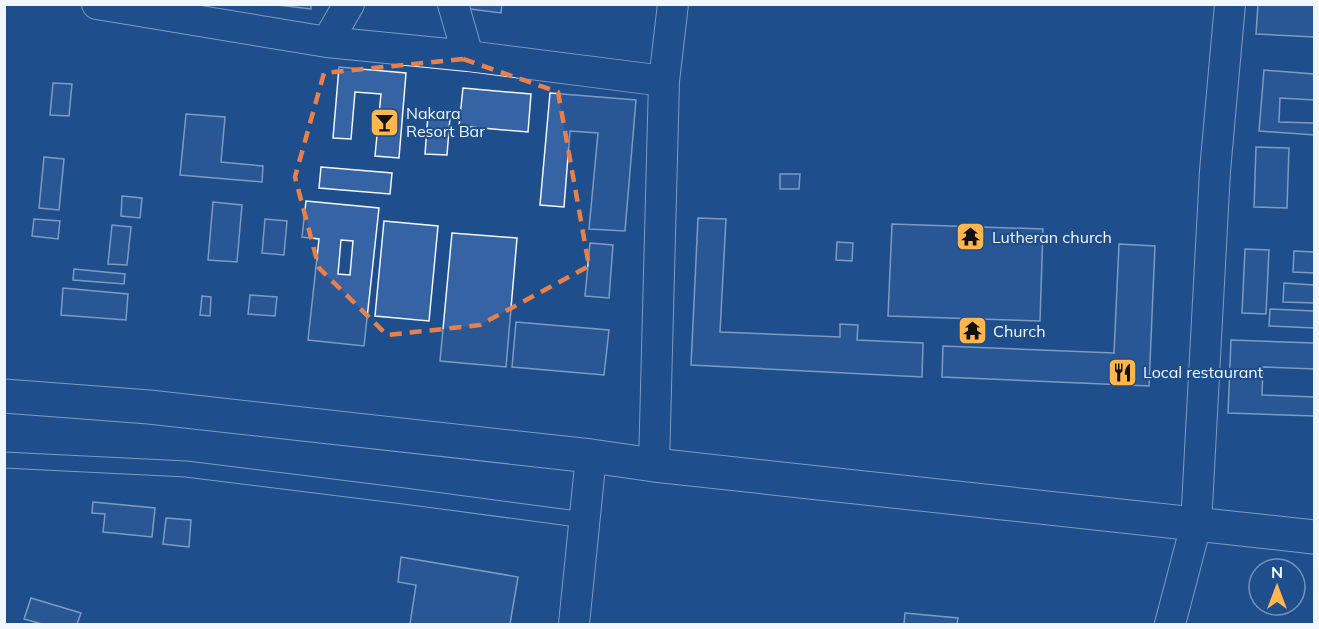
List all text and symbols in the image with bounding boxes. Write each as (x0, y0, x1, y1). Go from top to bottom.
place label: Nakara Resort Bar (406, 103, 485, 141)
bar icon: Nakara Resort Bar (369, 106, 401, 138)
temple icon: Lutheran church (955, 221, 987, 253)
place label: Lutheran church (992, 227, 1112, 247)
temple icon: Church (956, 315, 988, 347)
place label: Church (993, 321, 1046, 341)
restaurant icon: Local restaurant (1106, 356, 1138, 388)
place label: Local restaurant (1143, 362, 1264, 382)
north arrow (1247, 557, 1307, 617)
text: N (1271, 562, 1283, 582)

